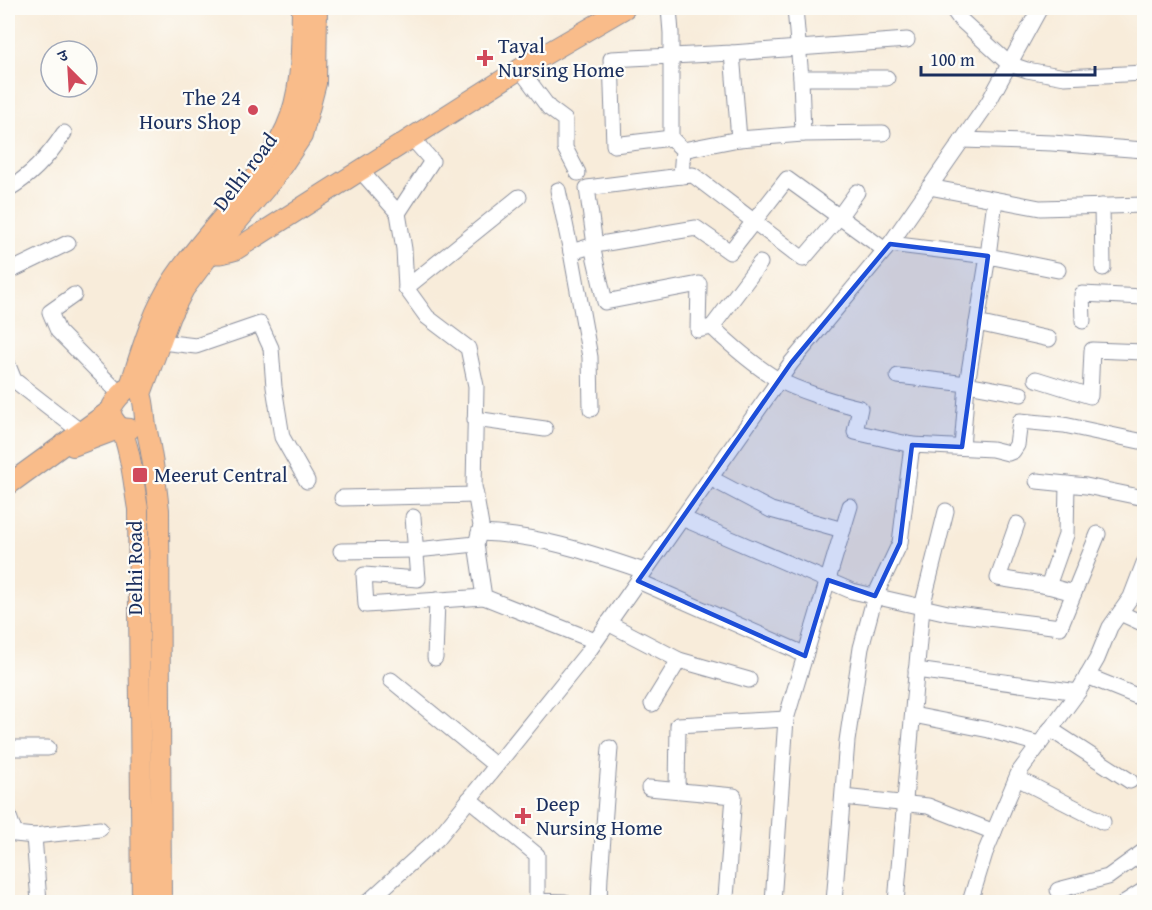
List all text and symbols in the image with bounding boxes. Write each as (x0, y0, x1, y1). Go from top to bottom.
place label: Tayal Nursing Home (498, 30, 625, 85)
north arrow (39, 39, 99, 99)
scale bar (921, 39, 1095, 77)
text: उ (53, 42, 73, 68)
text: 100 m (930, 46, 975, 73)
marker: Tayal Nursing Home (476, 49, 494, 67)
place label: The 24 Hours Shop (139, 82, 241, 137)
marker: The 24 Hours Shop (246, 103, 260, 117)
street label: Delhi road (205, 125, 285, 217)
place label: Meerut Central (154, 459, 288, 490)
marker: Meerut Central (131, 466, 149, 484)
street label: Delhi Road (119, 520, 150, 615)
place label: Deep Nursing Home (536, 788, 663, 843)
marker: Deep Nursing Home (514, 807, 532, 825)

